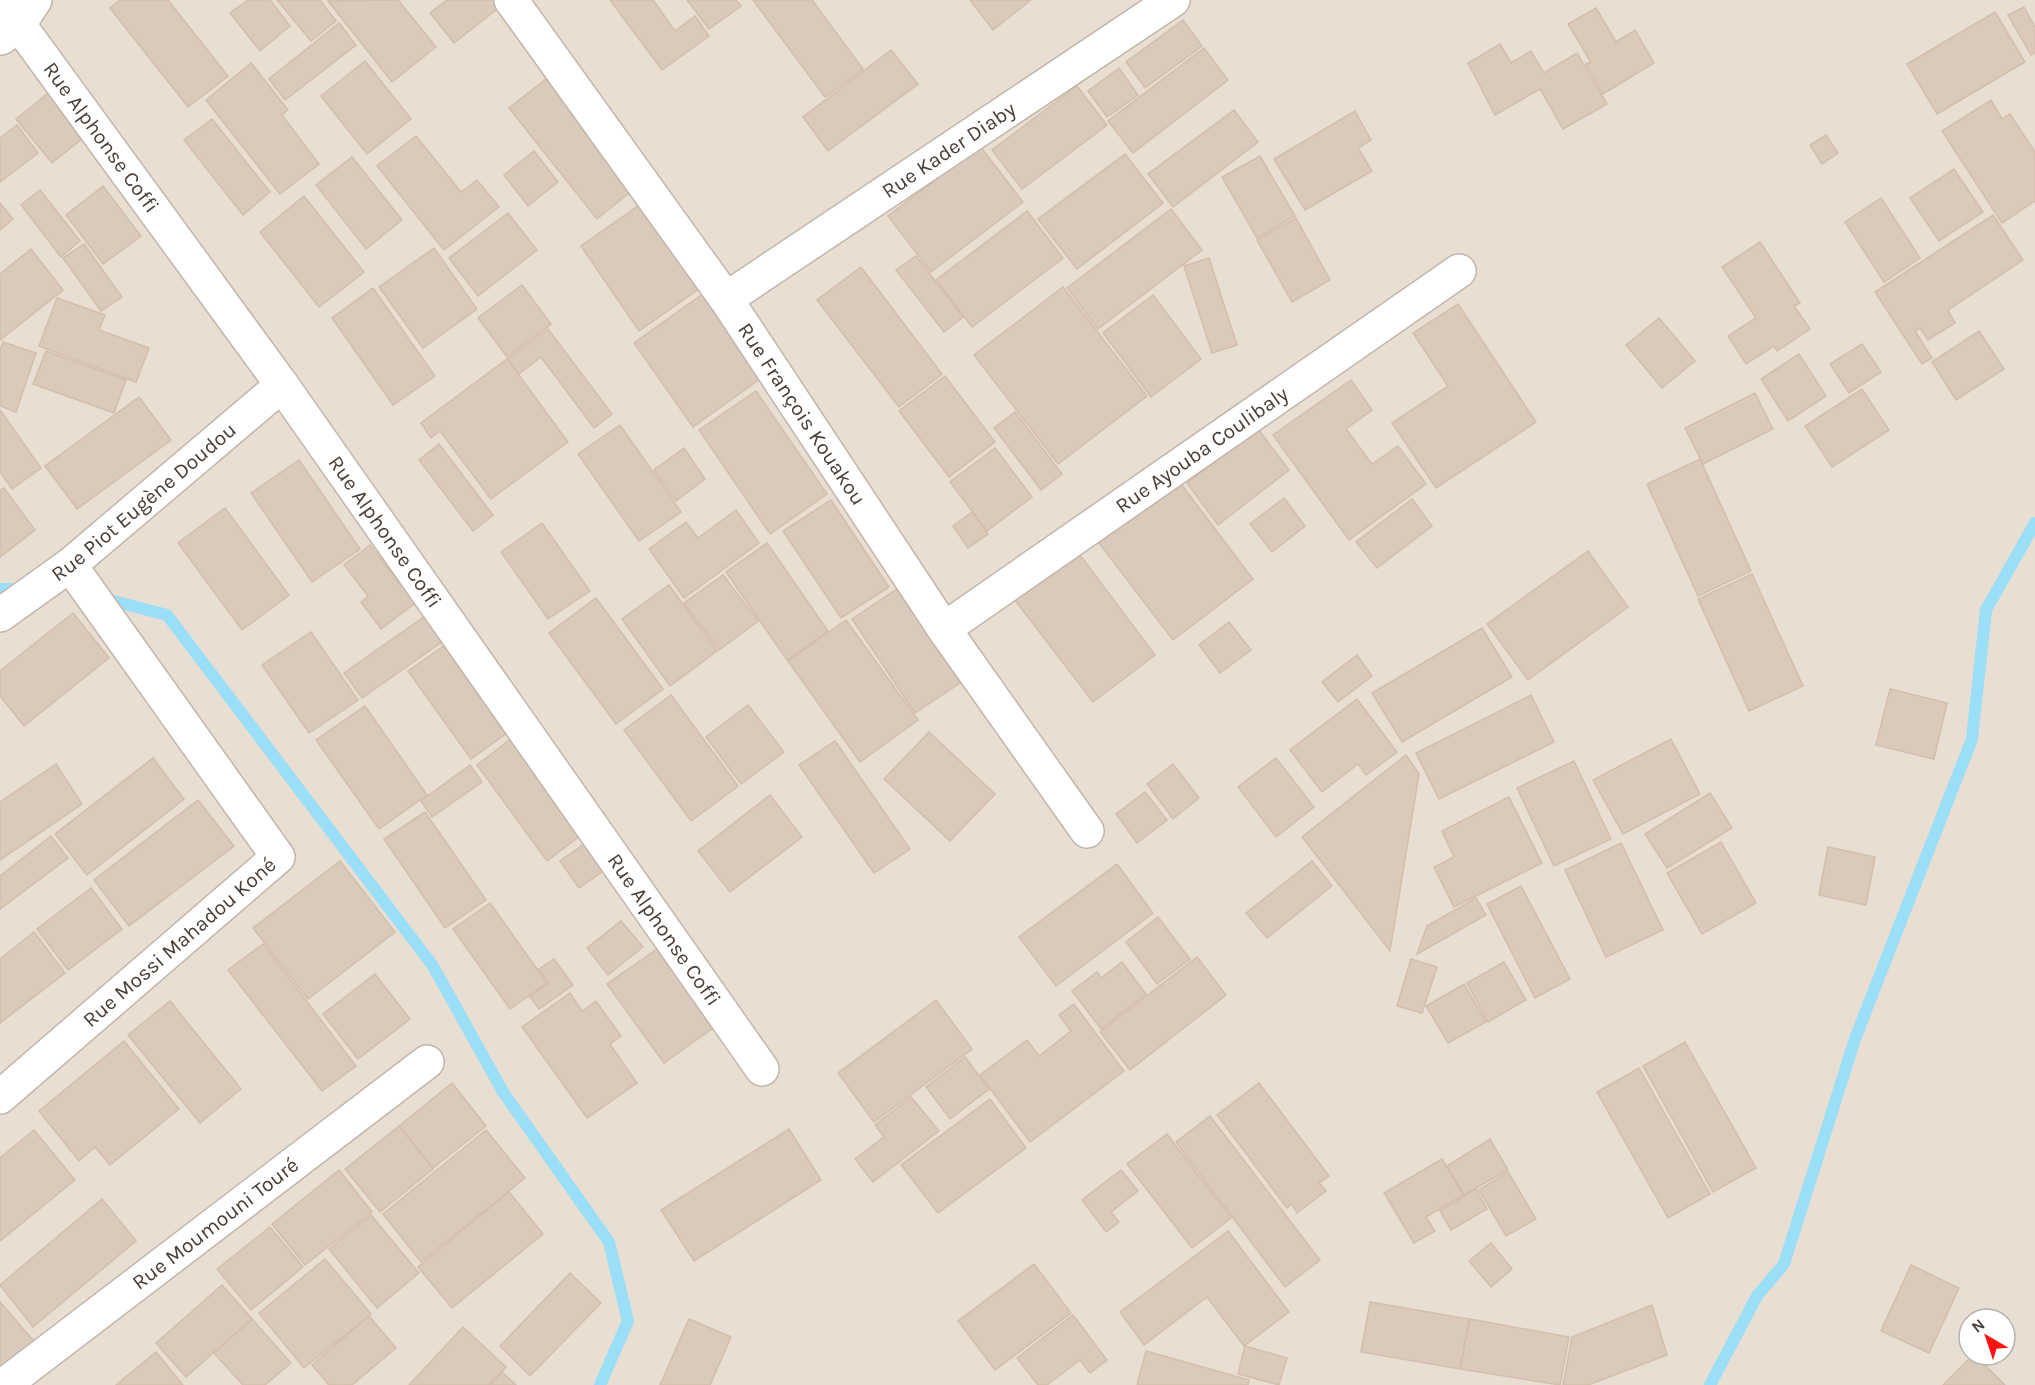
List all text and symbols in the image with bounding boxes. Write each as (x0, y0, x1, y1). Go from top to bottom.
street label: Rue Alphonse Coffi (38, 57, 164, 217)
street label: Rue Kader Diaby (877, 97, 1020, 203)
street label: Rue François Kouakou (733, 318, 871, 510)
street label: Rue Ayouba Coulibaly (1111, 381, 1293, 518)
street label: Rue Piot Eugène Doudou (47, 417, 241, 586)
street label: Rue Alphonse Coffi (323, 451, 447, 613)
street label: Rue Alphonse Coffi (603, 849, 726, 1010)
street label: Rue Mossi Mahadou Koné (78, 852, 281, 1032)
street label: Rue Moumouni Touré (128, 1153, 303, 1295)
north arrow (1957, 1307, 2017, 1367)
text: N (1967, 1315, 1988, 1337)

